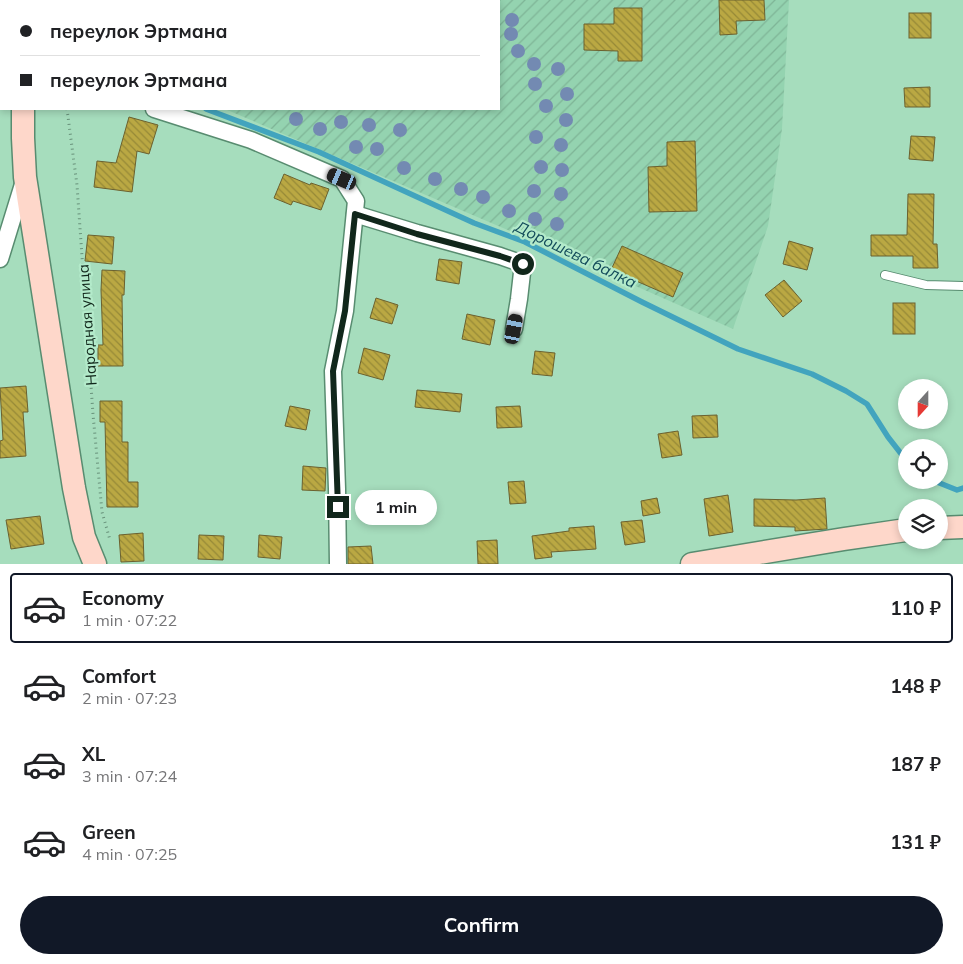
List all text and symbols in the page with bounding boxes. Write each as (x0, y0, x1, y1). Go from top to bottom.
text: переулок Эртмана (50, 19, 228, 43)
text: переулок Эртмана (50, 68, 228, 92)
car (325, 166, 358, 192)
water label: Дорошева балка (511, 215, 640, 292)
route start (512, 253, 534, 275)
street label: Народная улица (73, 264, 101, 386)
car (503, 313, 524, 345)
north arrow (898, 379, 948, 429)
map controls (898, 379, 948, 549)
button: locate (898, 439, 948, 489)
callout: 1 min (356, 490, 438, 524)
route end (327, 496, 349, 518)
text: 1 min (375, 497, 417, 517)
button: layers (898, 499, 948, 549)
icon: car (22, 586, 67, 631)
text: Economy (82, 586, 164, 610)
text: 110 ₽ (890, 596, 941, 620)
text: 1 min · 07:22 (82, 610, 177, 630)
icon: car (22, 664, 67, 709)
text: Comfort (82, 664, 156, 688)
text: 148 ₽ (890, 674, 941, 698)
text: 2 min · 07:23 (82, 688, 177, 708)
icon: car (22, 742, 67, 787)
text: XL (82, 742, 105, 766)
text: 187 ₽ (890, 752, 941, 776)
text: 3 min · 07:24 (82, 766, 177, 786)
icon: car (22, 820, 67, 865)
text: Green (82, 820, 136, 844)
text: 131 ₽ (890, 830, 941, 854)
text: 4 min · 07:25 (82, 844, 177, 864)
button: Confirm (20, 896, 943, 954)

